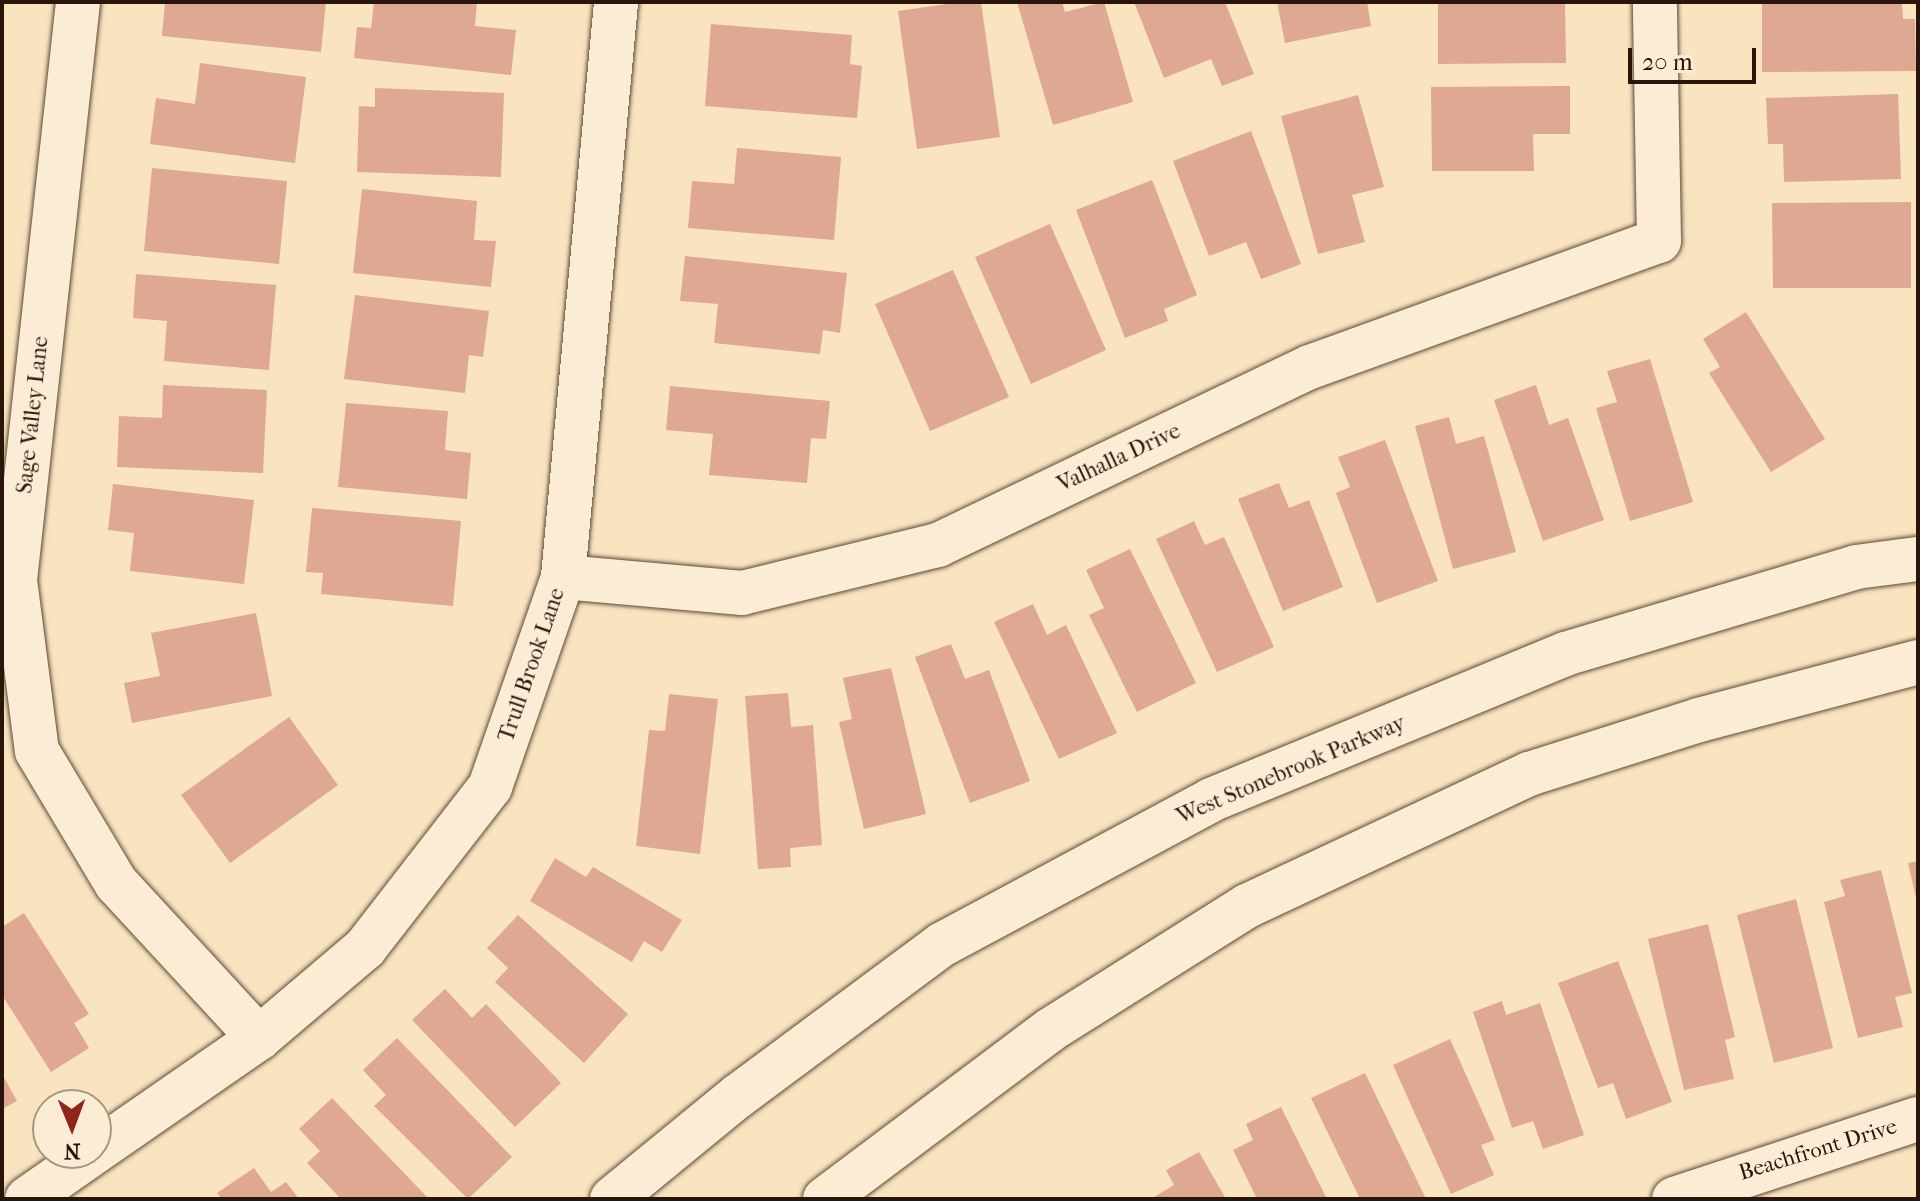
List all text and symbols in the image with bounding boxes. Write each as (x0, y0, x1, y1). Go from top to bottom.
scale bar (1632, 32, 1760, 82)
text: 20 m (1642, 48, 1693, 76)
street label: Sage Valley Lane (12, 335, 54, 495)
street label: Valhalla Drive (1053, 418, 1185, 498)
street label: Trull Brook Lane (493, 585, 571, 745)
street label: West Stonebrook Parkway (1173, 710, 1409, 830)
north arrow (32, 1089, 112, 1169)
street label: Beachfront Drive (1736, 1113, 1900, 1187)
text: N (64, 1138, 81, 1164)

